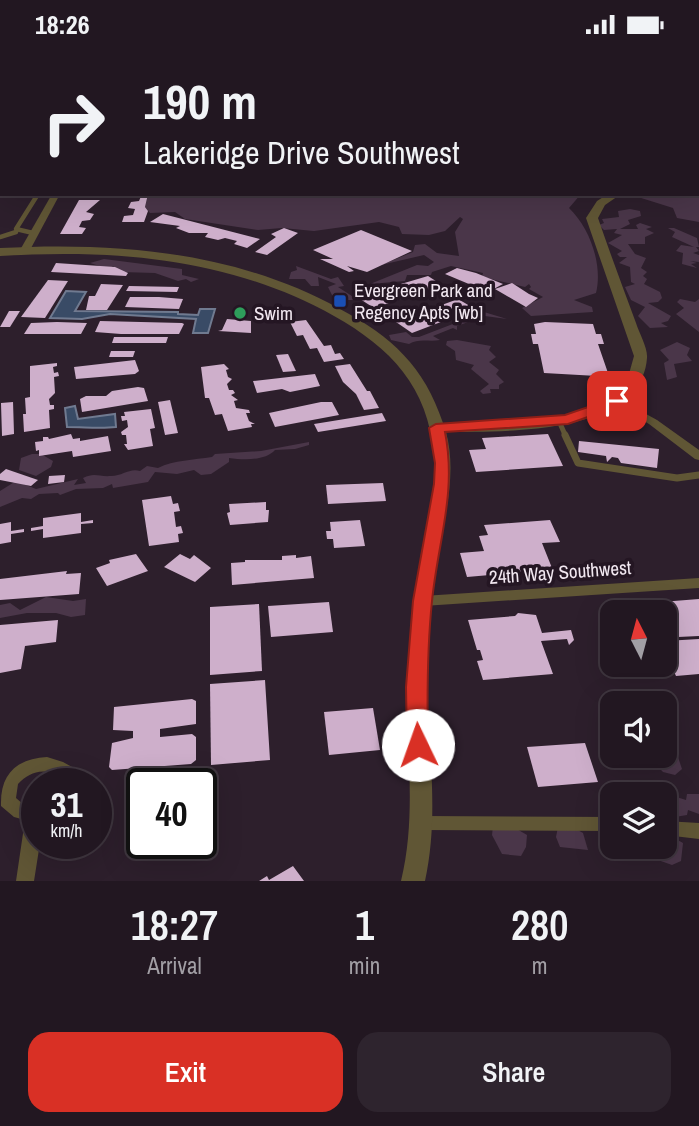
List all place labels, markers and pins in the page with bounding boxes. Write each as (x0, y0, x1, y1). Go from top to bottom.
place label: Evergreen Park and Regency Apts [wb] (354, 277, 493, 325)
marker: Evergreen Park and Regency Apts [wb] (332, 293, 348, 309)
place label: Swim (254, 300, 293, 326)
marker: Swim (232, 305, 248, 321)
pin (587, 371, 647, 431)

